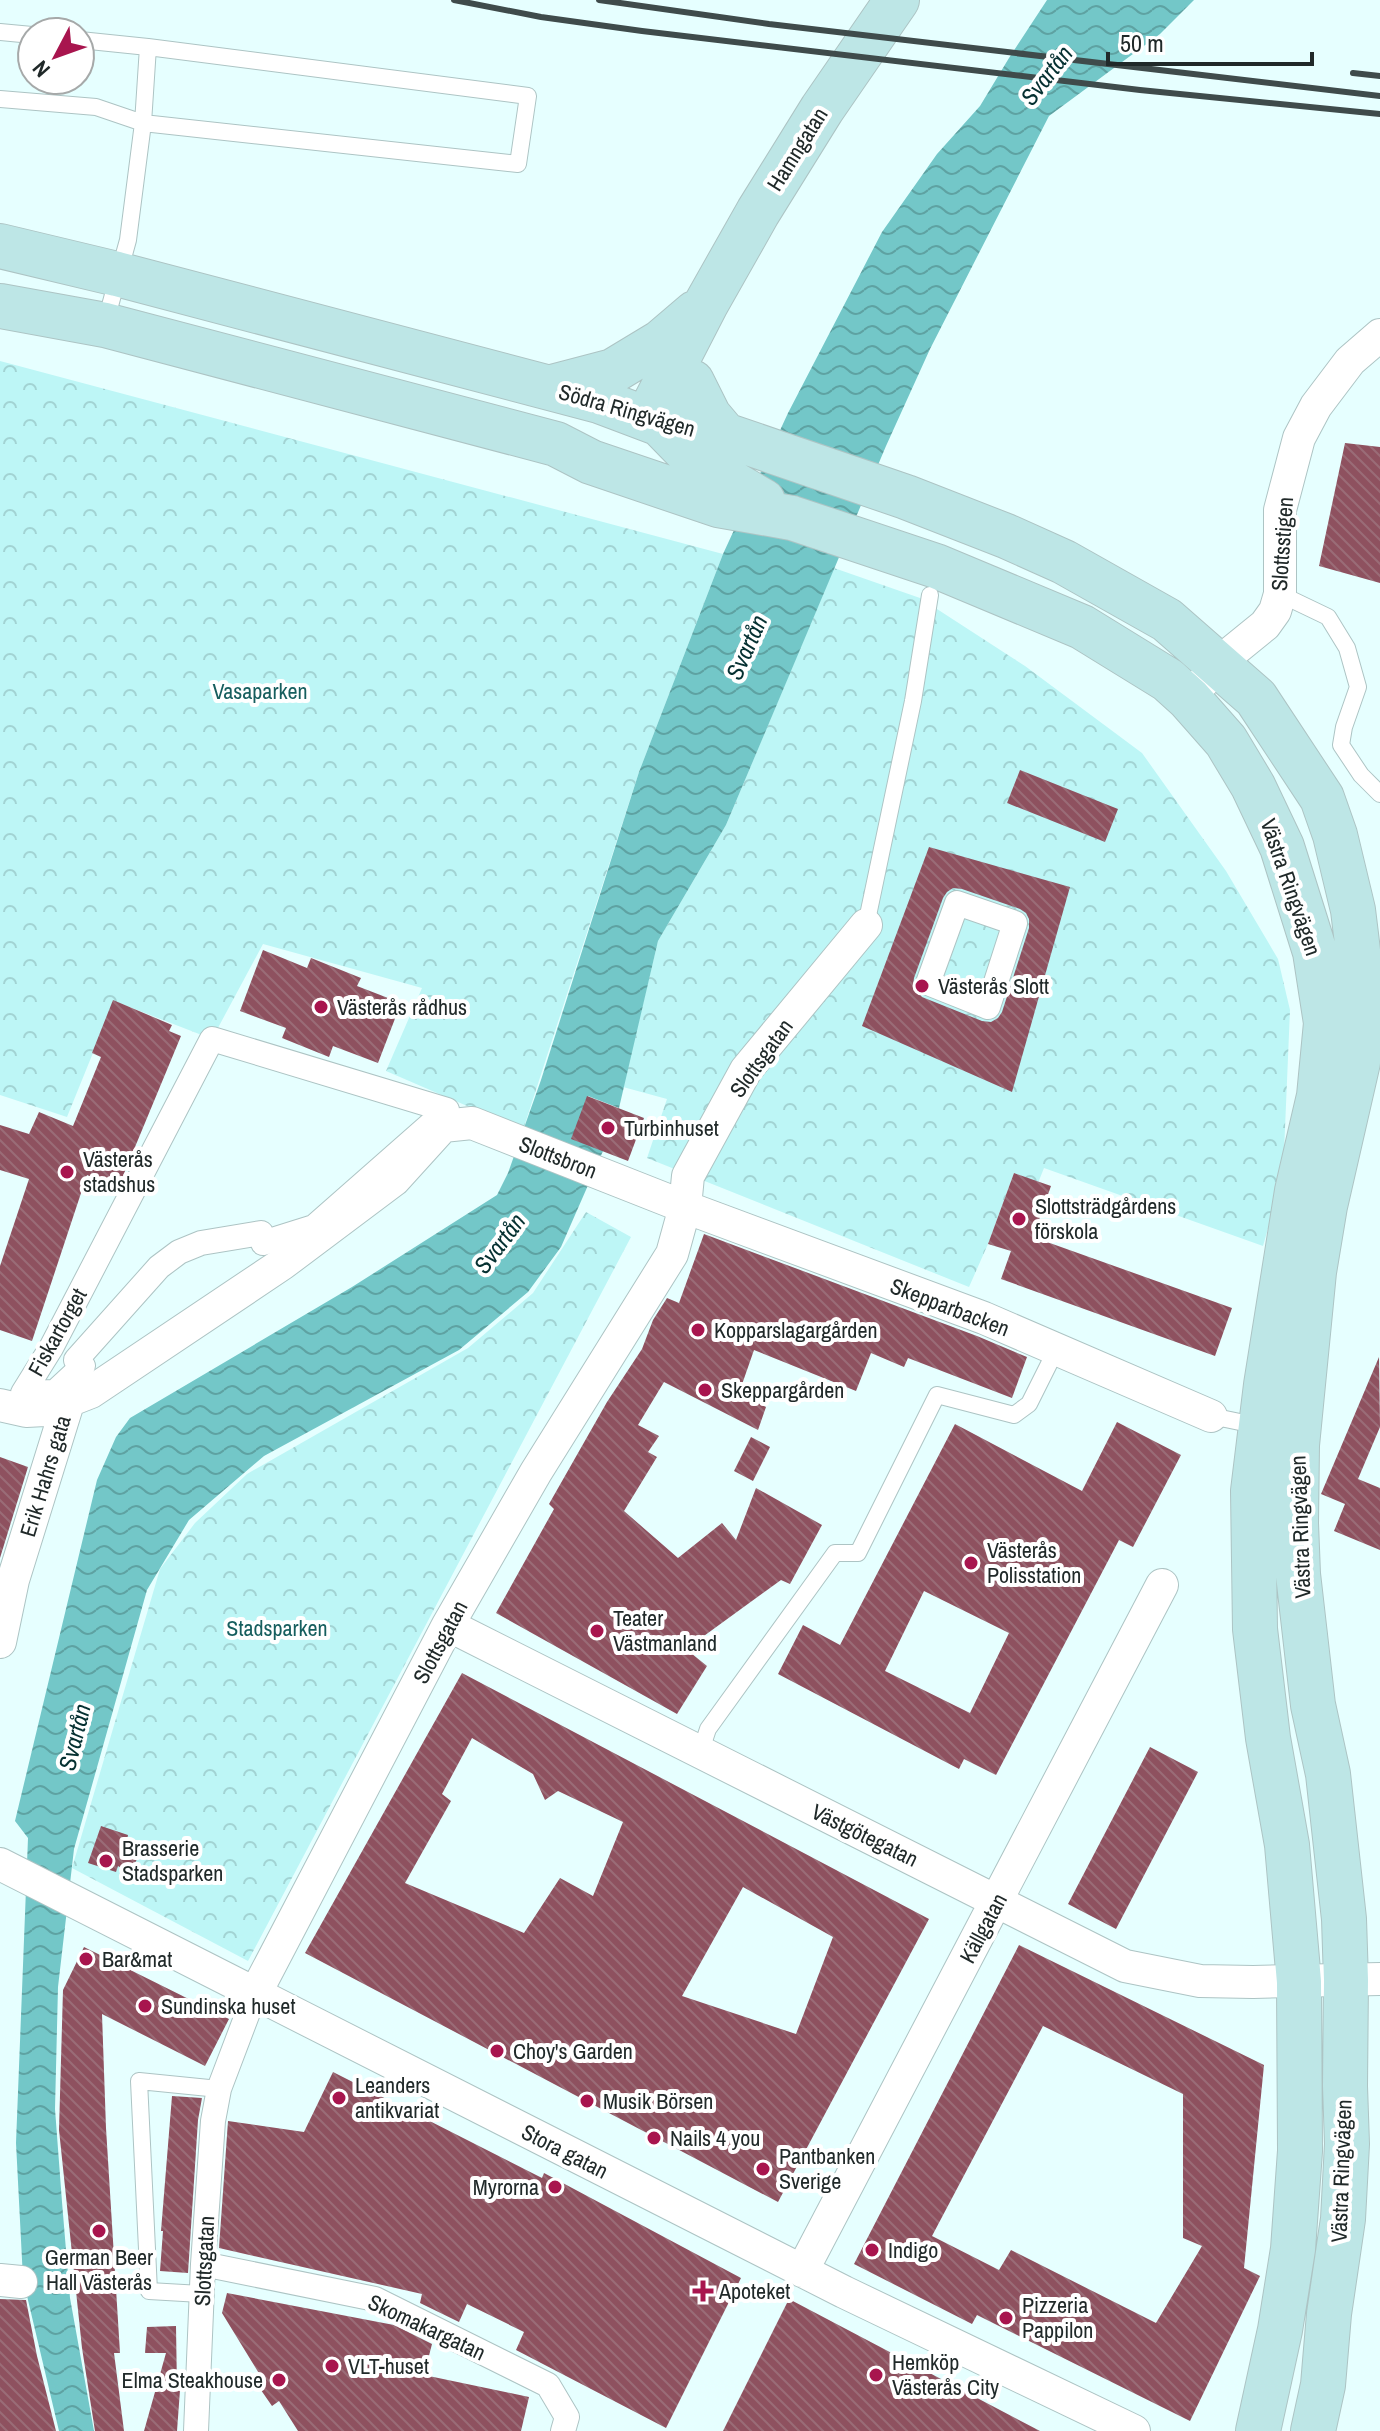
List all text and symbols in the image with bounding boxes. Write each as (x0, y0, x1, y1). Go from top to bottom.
north arrow (16, 16, 96, 96)
scale bar (1108, 16, 1312, 66)
text: 50 m (1120, 27, 1164, 59)
water label: Svartån (1013, 38, 1079, 112)
text: N (25, 54, 57, 84)
street label: Hamngatan (760, 102, 834, 196)
street label: Södra Ringvägen (555, 376, 699, 444)
street label: Slottsstigen (1264, 496, 1300, 592)
water label: Svartån (718, 610, 774, 684)
park label: Vasaparken (213, 676, 307, 706)
street label: Västra Ringvägen (1254, 814, 1328, 960)
place label: Västerås Slott (938, 971, 1049, 1001)
marker: Västerås Slott (913, 977, 931, 995)
place label: Västerås rådhus (337, 992, 467, 1022)
marker: Västerås rådhus (312, 998, 330, 1016)
street label: Slottsgatan (722, 1013, 800, 1103)
place label: Turbinhuset (624, 1113, 719, 1143)
marker: Turbinhuset (599, 1119, 617, 1137)
street label: Slottsbron (515, 1128, 601, 1186)
place label: Västerås stadshus (83, 1144, 155, 1199)
marker: Västerås stadshus (58, 1163, 76, 1181)
place label: Slottsträdgårdens förskola (1035, 1191, 1176, 1246)
water label: Svartån (466, 1206, 532, 1280)
marker: Slottsträdgårdens förskola (1010, 1210, 1028, 1228)
street label: Skepparbacken (886, 1271, 1014, 1343)
street label: Fiskartorget (21, 1283, 93, 1381)
place label: Kopparslagargården (714, 1315, 877, 1345)
marker: Kopparslagargården (689, 1321, 707, 1339)
place label: Skeppargården (721, 1375, 844, 1405)
marker: Skeppargården (696, 1381, 714, 1399)
street label: Erik Hahrs gata (12, 1412, 78, 1540)
street label: Västra Ringvägen (1283, 1455, 1317, 1599)
place label: Västerås Polisstation (987, 1535, 1081, 1590)
marker: Västerås Polisstation (962, 1554, 980, 1572)
street label: Slottsgatan (406, 1595, 474, 1689)
place label: Teater Västmanland (613, 1603, 717, 1658)
park label: Stadsparken (226, 1613, 328, 1643)
marker: Teater Västmanland (588, 1622, 606, 1640)
water label: Svartån (50, 1700, 98, 1774)
street label: Västgötegatan (807, 1796, 923, 1874)
place label: Brasserie Stadsparken (122, 1833, 223, 1888)
marker: Brasserie Stadsparken (97, 1852, 115, 1870)
street label: Källgatan (952, 1888, 1014, 1968)
place label: Bar&mat (102, 1944, 172, 1974)
marker: Bar&mat (77, 1950, 95, 1968)
place label: Sundinska huset (161, 1991, 295, 2021)
marker: Sundinska huset (136, 1997, 154, 2015)
place label: Choy's Garden (513, 2036, 633, 2066)
marker: Choy's Garden (488, 2042, 506, 2060)
place label: Leanders antikvariat (355, 2070, 439, 2125)
place label: Musik Börsen (603, 2086, 713, 2116)
marker: Leanders antikvariat (330, 2089, 348, 2107)
marker: Musik Börsen (578, 2092, 596, 2110)
street label: Västra Ringvägen (1324, 2099, 1358, 2243)
street label: Stora gatan (517, 2116, 613, 2186)
place label: Nails 4 you (670, 2123, 760, 2153)
marker: Nails 4 you (645, 2129, 663, 2147)
place label: Pantbanken Sverige (779, 2141, 875, 2196)
marker: Pantbanken Sverige (754, 2160, 772, 2178)
place label: Myrorna (473, 2172, 539, 2202)
marker: Myrorna (546, 2178, 564, 2196)
street label: Slottsgatan (187, 2215, 221, 2307)
marker: German Beer Hall Västerås (90, 2222, 108, 2240)
place label: Indigo (888, 2235, 938, 2265)
marker: Indigo (863, 2241, 881, 2259)
place label: German Beer Hall Västerås (45, 2242, 153, 2297)
place label: Apoteket (718, 2276, 790, 2306)
marker: Apoteket (694, 2282, 712, 2300)
street label: Skomakargatan (363, 2287, 491, 2367)
place label: Pizzeria Pappilon (1022, 2290, 1093, 2345)
marker: Pizzeria Pappilon (997, 2309, 1015, 2327)
place label: Hemköp Västerås City (892, 2347, 999, 2402)
place label: VLT-huset (348, 2351, 429, 2381)
marker: VLT-huset (323, 2357, 341, 2375)
place label: Elma Steakhouse (122, 2365, 263, 2395)
marker: Hemköp Västerås City (867, 2366, 885, 2384)
marker: Elma Steakhouse (270, 2371, 288, 2389)

